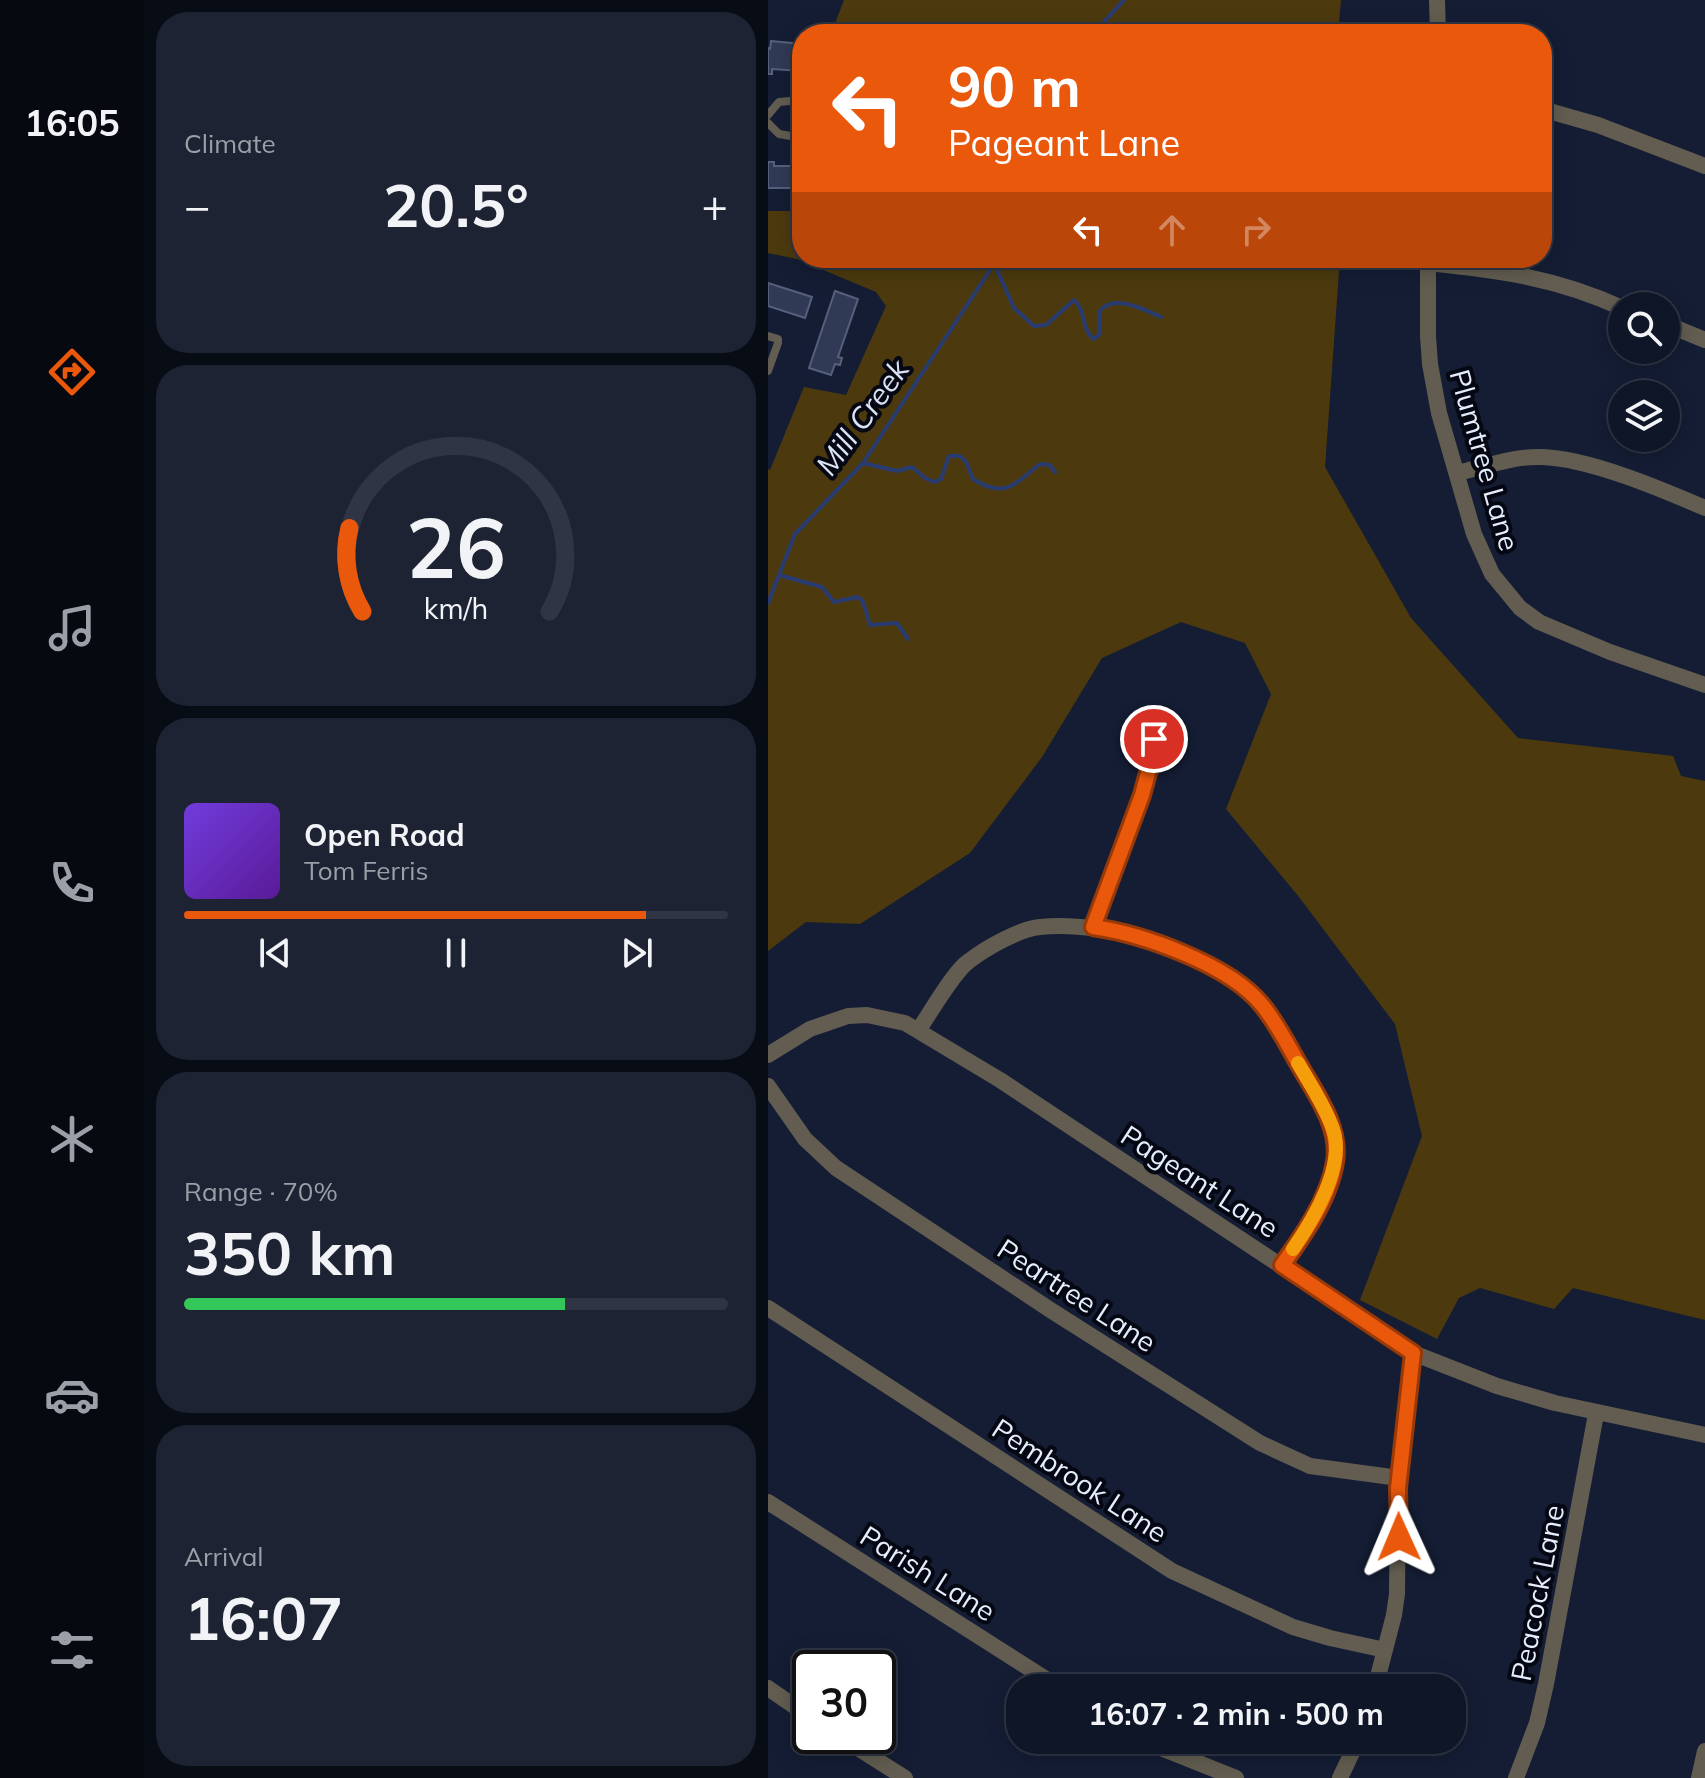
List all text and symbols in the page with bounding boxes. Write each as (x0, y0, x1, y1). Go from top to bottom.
text: 90 m (948, 51, 1081, 121)
icon: left (816, 56, 920, 160)
text: 16:05 (24, 100, 120, 145)
text: Pageant Lane (948, 120, 1180, 165)
text: Climate (184, 127, 276, 160)
text: 20.5° (383, 167, 529, 242)
text: − (184, 178, 210, 233)
text: + (702, 178, 728, 233)
icon: left (1066, 208, 1110, 252)
icon: ahead (1150, 208, 1194, 252)
icon: right (1234, 208, 1278, 252)
map controls (1608, 292, 1680, 452)
button: search (1608, 292, 1680, 364)
icon: directions (44, 344, 100, 400)
water label: Mill Creek (807, 350, 918, 482)
street label: Plumtree Lane (1442, 365, 1528, 555)
button: layers (1608, 380, 1680, 452)
text: 26 (406, 493, 506, 598)
text: km/h (424, 590, 488, 626)
icon: music (44, 600, 100, 656)
pin (1120, 705, 1188, 773)
icon: arrive (1132, 717, 1176, 761)
text: Open Road (304, 816, 465, 854)
text: Tom Ferris (304, 854, 428, 887)
icon: phone (44, 855, 100, 911)
icon: previous (253, 931, 297, 975)
icon: pause (434, 931, 478, 975)
icon: next (615, 931, 659, 975)
icon: climate (44, 1111, 100, 1167)
street label: Pageant Lane (1115, 1117, 1285, 1245)
text: Range · 70% (184, 1175, 338, 1208)
text: 350 km (184, 1215, 396, 1290)
street label: Peartree Lane (991, 1231, 1163, 1359)
icon: car (44, 1367, 100, 1423)
street label: Pembrook Lane (986, 1410, 1174, 1550)
position arrow (1357, 1495, 1441, 1579)
street label: Peacock Lane (1503, 1502, 1571, 1684)
street label: Parish Lane (854, 1518, 1002, 1628)
text: Arrival (184, 1540, 264, 1573)
text: 16:07 (184, 1580, 343, 1655)
icon: filters (44, 1622, 100, 1678)
speed limit sign: 30 (792, 1650, 896, 1754)
text: 16:07 · 2 min · 500 m (1088, 1695, 1384, 1733)

